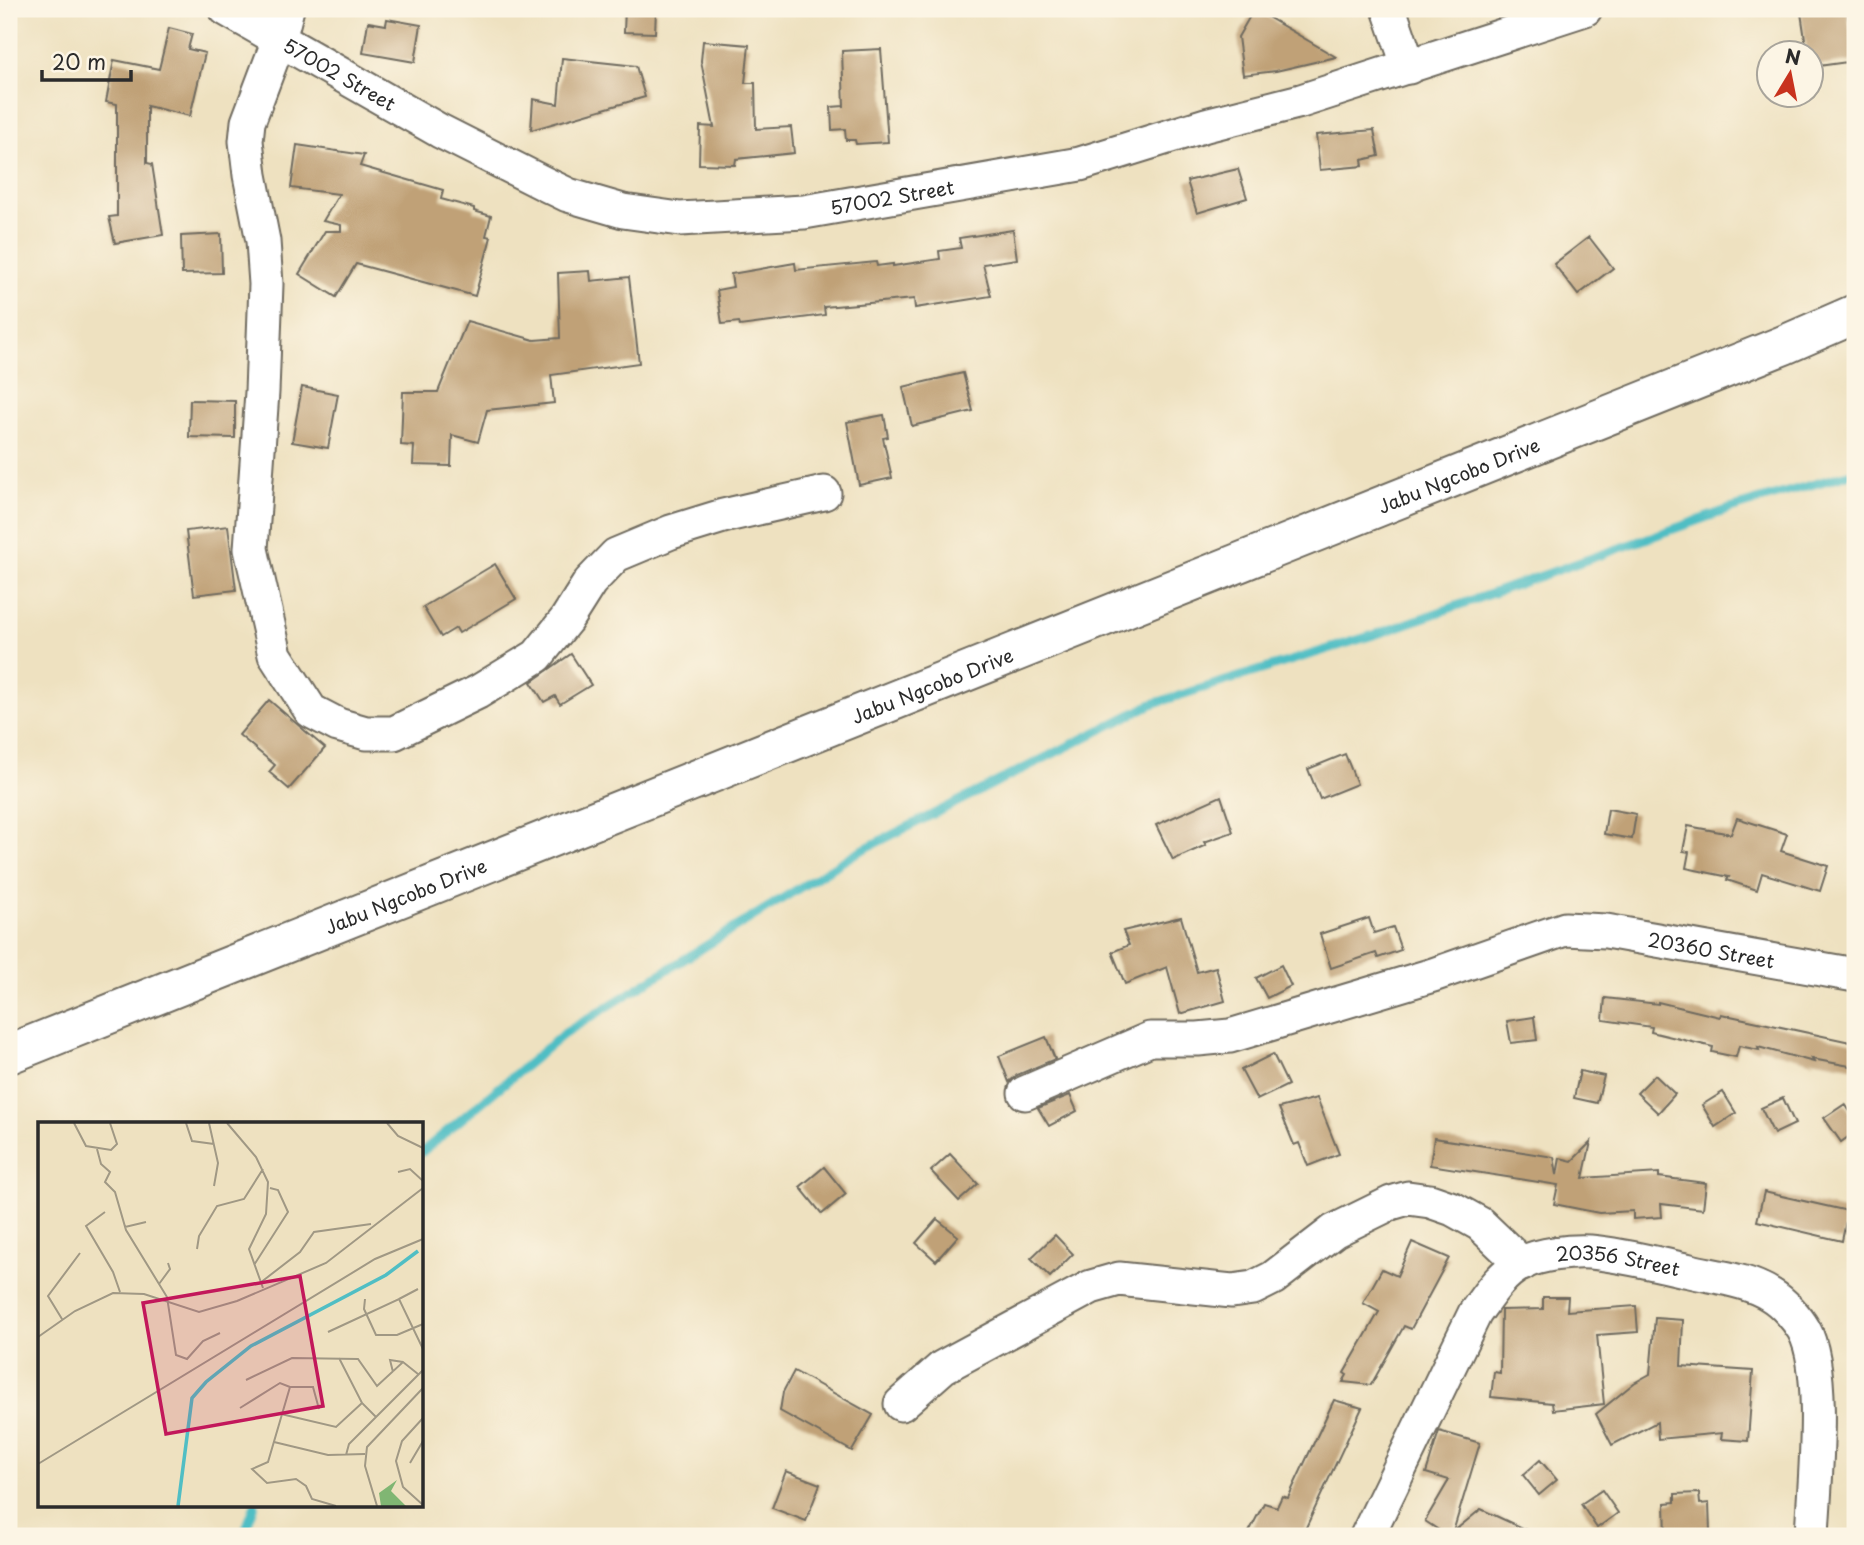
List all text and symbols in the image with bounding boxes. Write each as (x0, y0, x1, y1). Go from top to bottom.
street label: 57002 Street (278, 31, 401, 117)
scale bar (42, 38, 131, 82)
north arrow (1756, 38, 1826, 108)
text: N (1783, 41, 1803, 71)
text: 20 m (52, 45, 106, 77)
street label: 57002 Street (828, 172, 957, 221)
street label: Jabu Ngcobo Drive (1374, 430, 1544, 520)
street label: Jabu Ngcobo Drive (847, 640, 1017, 730)
street label: Jabu Ngcobo Drive (321, 851, 491, 940)
street label: 20360 Street (1646, 925, 1777, 975)
inset map (38, 1122, 424, 1506)
street label: 20356 Street (1555, 1238, 1683, 1282)

